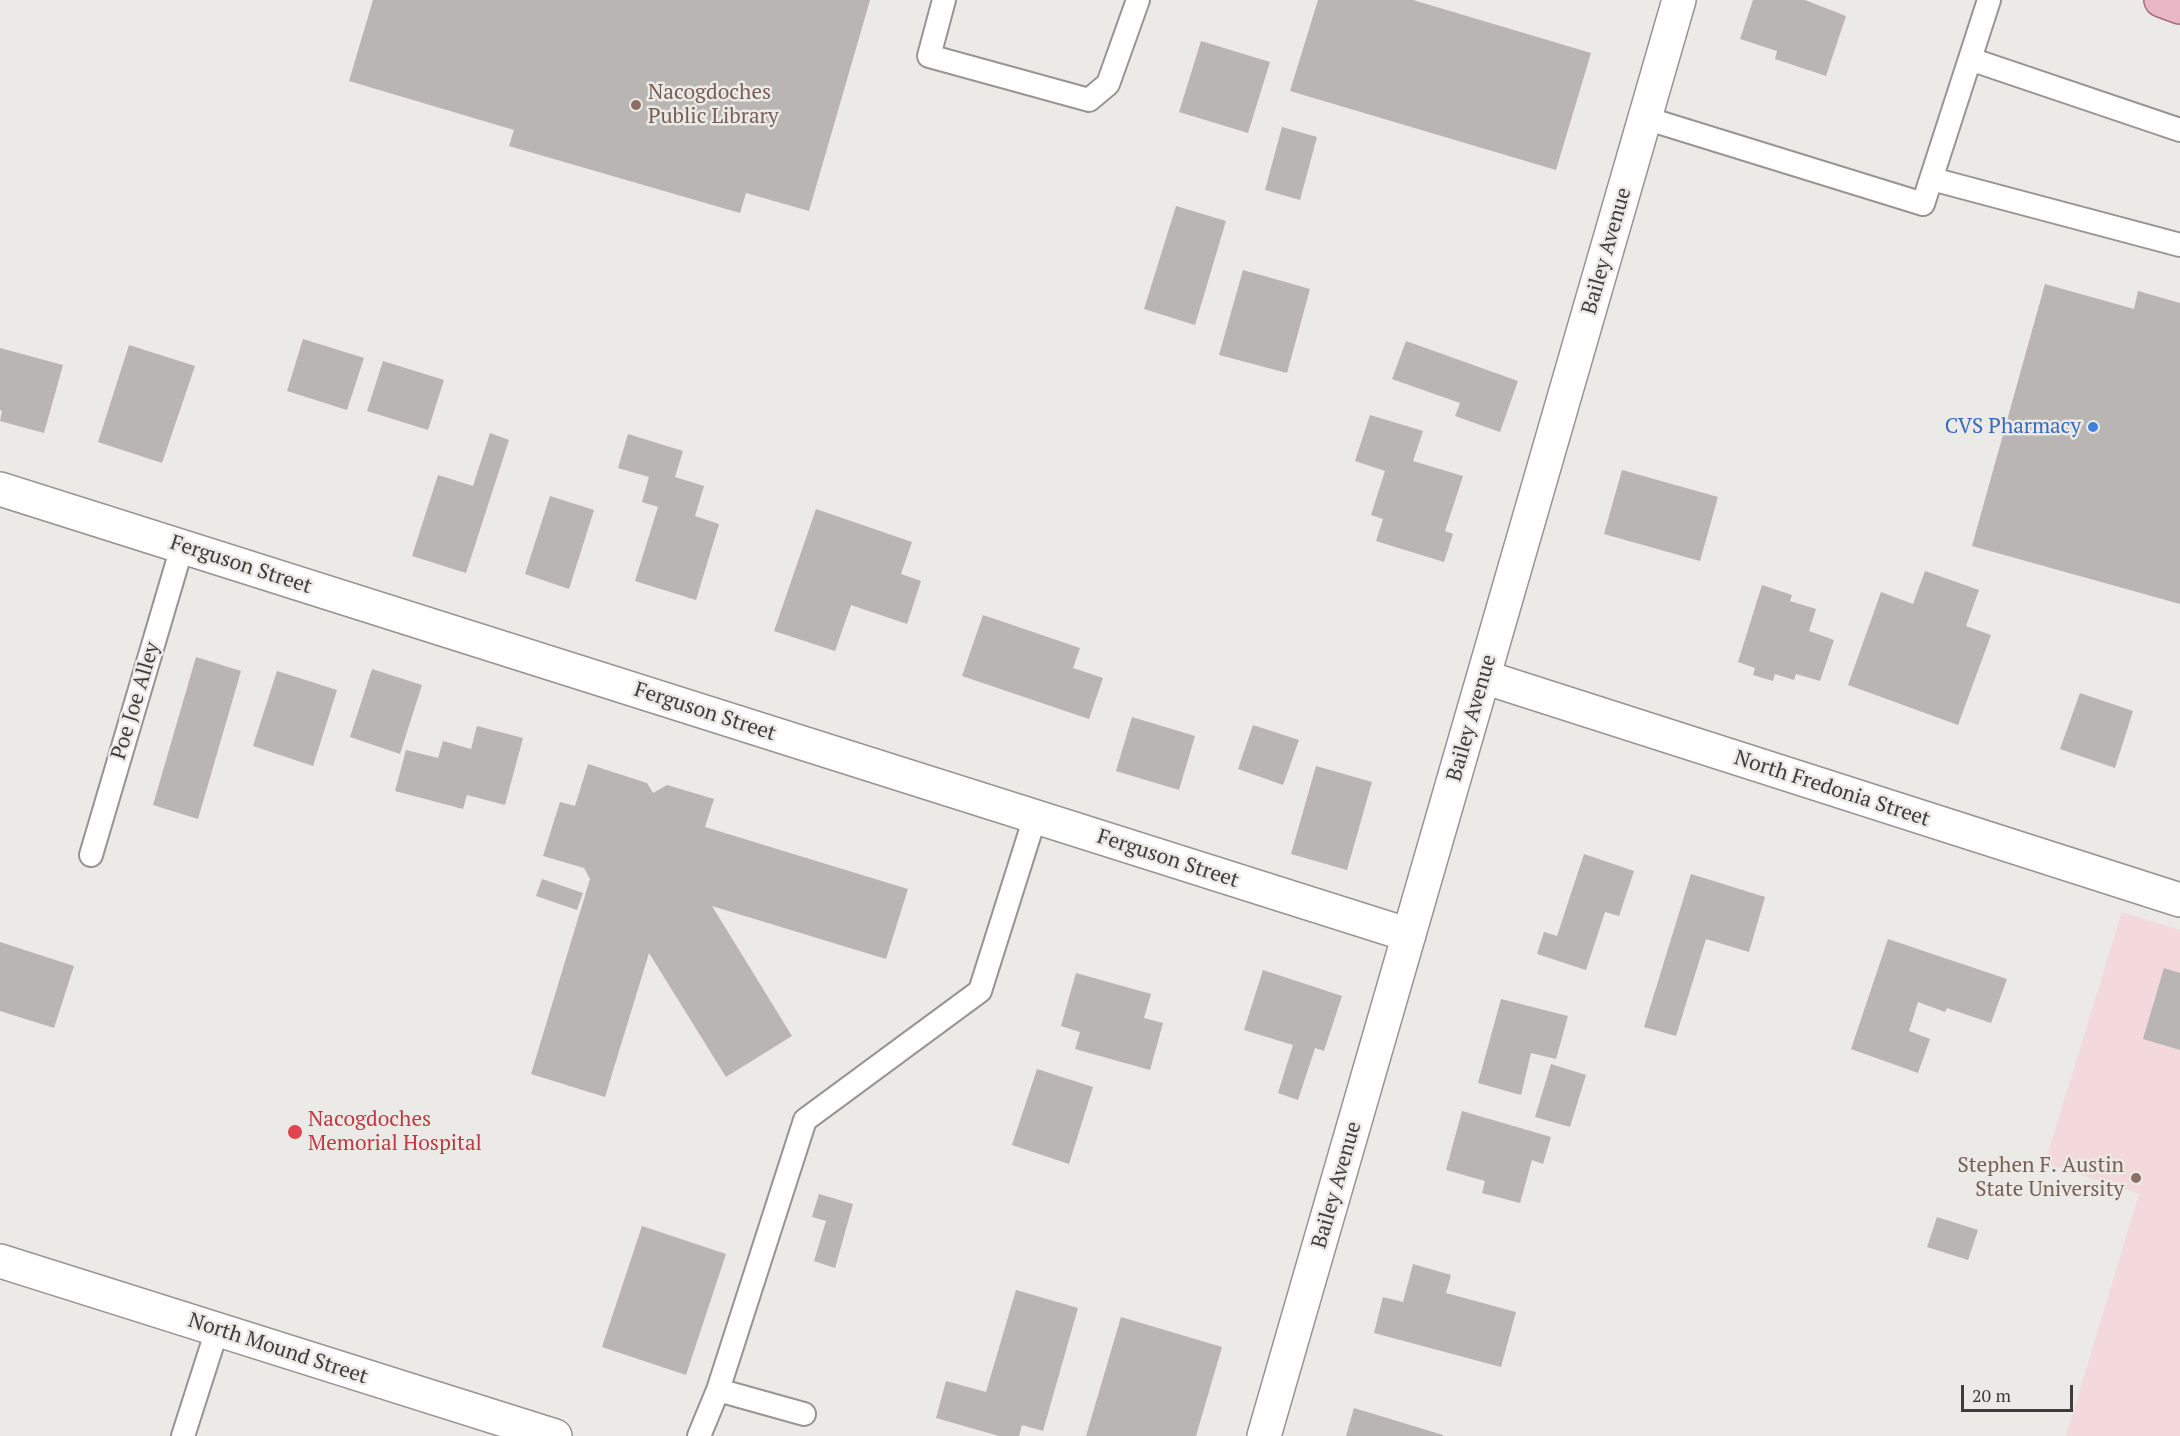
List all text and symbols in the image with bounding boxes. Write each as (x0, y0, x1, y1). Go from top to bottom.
place label: Nacogdoches Public Library (648, 80, 779, 130)
marker: Nacogdoches Public Library (629, 98, 643, 112)
street label: Bailey Avenue (1577, 185, 1637, 317)
place label: CVS Pharmacy (1945, 414, 2081, 440)
marker: CVS Pharmacy (2086, 420, 2100, 434)
street label: Ferguson Street (167, 530, 315, 600)
street label: Poe Joe Alley (106, 639, 166, 763)
street label: Bailey Avenue (1442, 652, 1502, 784)
street label: Ferguson Street (631, 677, 779, 747)
street label: North Fredonia Street (1731, 745, 1933, 833)
street label: Ferguson Street (1094, 824, 1242, 894)
place label: Nacogdoches Memorial Hospital (308, 1107, 482, 1157)
street label: Bailey Avenue (1307, 1119, 1367, 1251)
marker: Nacogdoches Memorial Hospital (286, 1123, 304, 1141)
place label: Stephen F. Austin State University (1958, 1153, 2124, 1203)
marker: Stephen F. Austin State University (2129, 1171, 2143, 1185)
street label: North Mound Street (185, 1308, 371, 1390)
scale bar (1964, 1373, 2076, 1411)
text: 20 m (1972, 1383, 2011, 1407)

